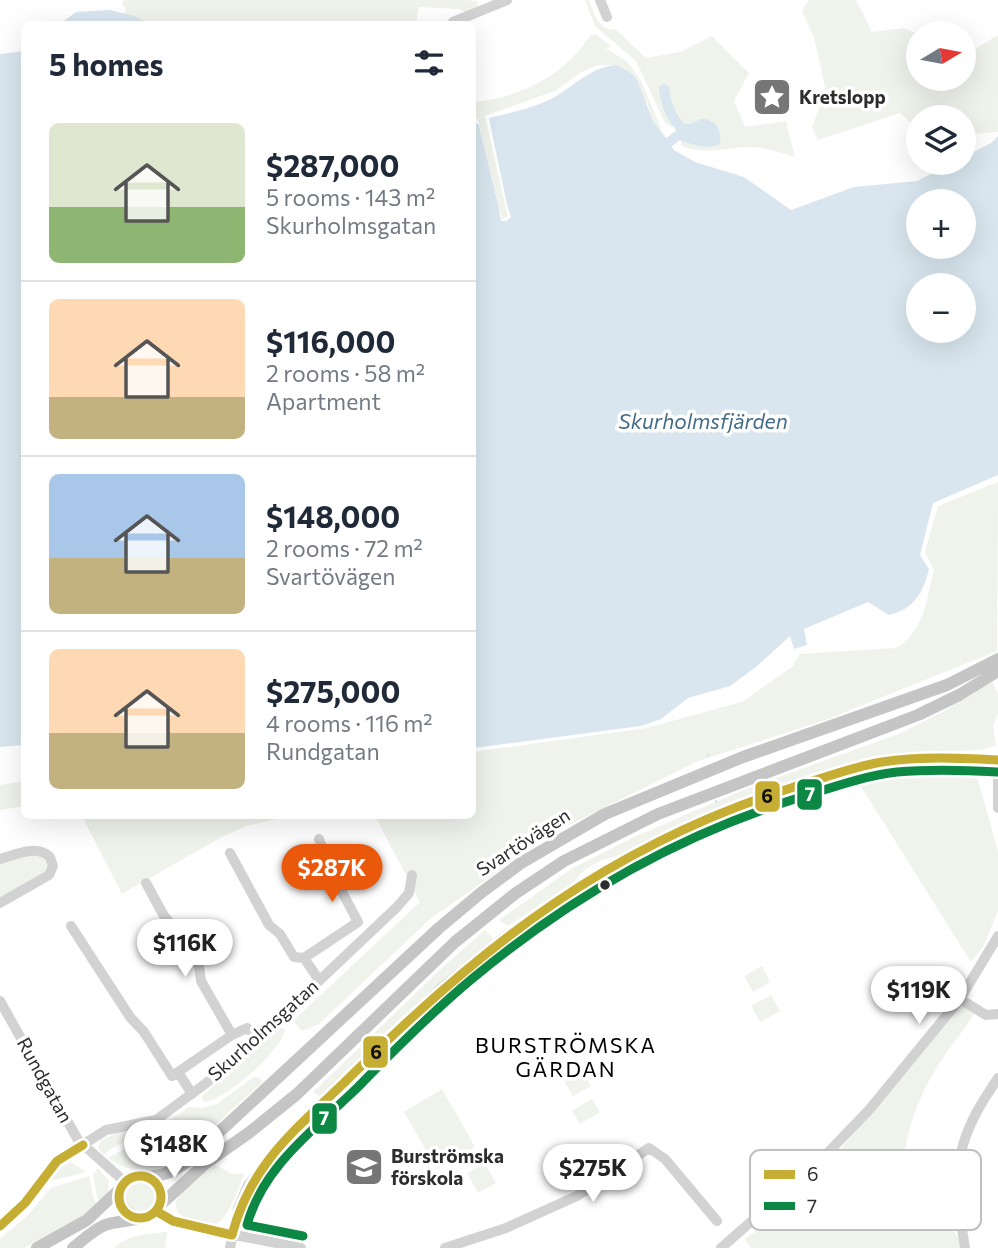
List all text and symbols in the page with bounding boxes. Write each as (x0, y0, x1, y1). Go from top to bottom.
north arrow (906, 21, 976, 91)
map controls (906, 21, 976, 343)
icon: filters (410, 44, 448, 82)
text: 5 homes (49, 45, 163, 82)
place icon: Kretslopp (751, 76, 793, 118)
place label: Kretslopp (799, 85, 886, 108)
button: layers (906, 105, 976, 175)
text: $287,000 (266, 146, 399, 183)
icon: home (105, 151, 189, 235)
text: 5 rooms · 143 m² (266, 183, 435, 211)
button: + (906, 189, 976, 259)
text: Skurholmsgatan (266, 211, 436, 239)
button: − (906, 273, 976, 343)
text: $116,000 (266, 322, 395, 359)
icon: home (105, 327, 189, 411)
text: 2 rooms · 58 m² (266, 359, 425, 387)
text: Apartment (266, 387, 381, 415)
water label: Skurholmsfjärden (618, 408, 788, 433)
text: $148,000 (266, 497, 400, 534)
icon: home (105, 502, 189, 586)
text: 2 rooms · 72 m² (266, 534, 423, 562)
text: Svartövägen (266, 562, 395, 590)
text: $275,000 (266, 672, 400, 709)
icon: home (105, 677, 189, 761)
text: 4 rooms · 116 m² (266, 709, 433, 737)
text: Rundgatan (266, 737, 380, 765)
line badge: 7 (796, 778, 823, 811)
line badge: 6 (754, 780, 781, 813)
text: 7 (805, 782, 815, 805)
text: 6 (761, 784, 773, 807)
street label: Svartövägen (472, 803, 574, 880)
pin: $287K (283, 844, 381, 904)
text: $287K (298, 853, 366, 881)
unlabelled marker (598, 878, 612, 892)
pin: $116K (136, 920, 234, 979)
text: $116K (153, 928, 217, 956)
pin: $119K (870, 967, 968, 1026)
street label: Skurholmsgatan (203, 974, 323, 1085)
text: $119K (887, 975, 951, 1003)
district label: BURSTRÖMSKA GÄRDAN (475, 1032, 657, 1081)
street label: Rundgatan (13, 1033, 78, 1126)
line badge: 6 (362, 1035, 389, 1069)
text: 6 (370, 1040, 382, 1063)
line badge: 7 (311, 1102, 338, 1135)
text: 7 (319, 1106, 329, 1129)
pin: $148K (125, 1120, 223, 1180)
text: $148K (140, 1129, 208, 1157)
place label: Burströmska förskola (391, 1144, 504, 1189)
pin: $275K (544, 1144, 642, 1204)
school or university icon: Burströmska förskola (343, 1146, 385, 1188)
legend (750, 1150, 981, 1230)
text: $275K (559, 1153, 627, 1181)
text: 6 (807, 1162, 819, 1185)
text: 7 (807, 1194, 817, 1217)

